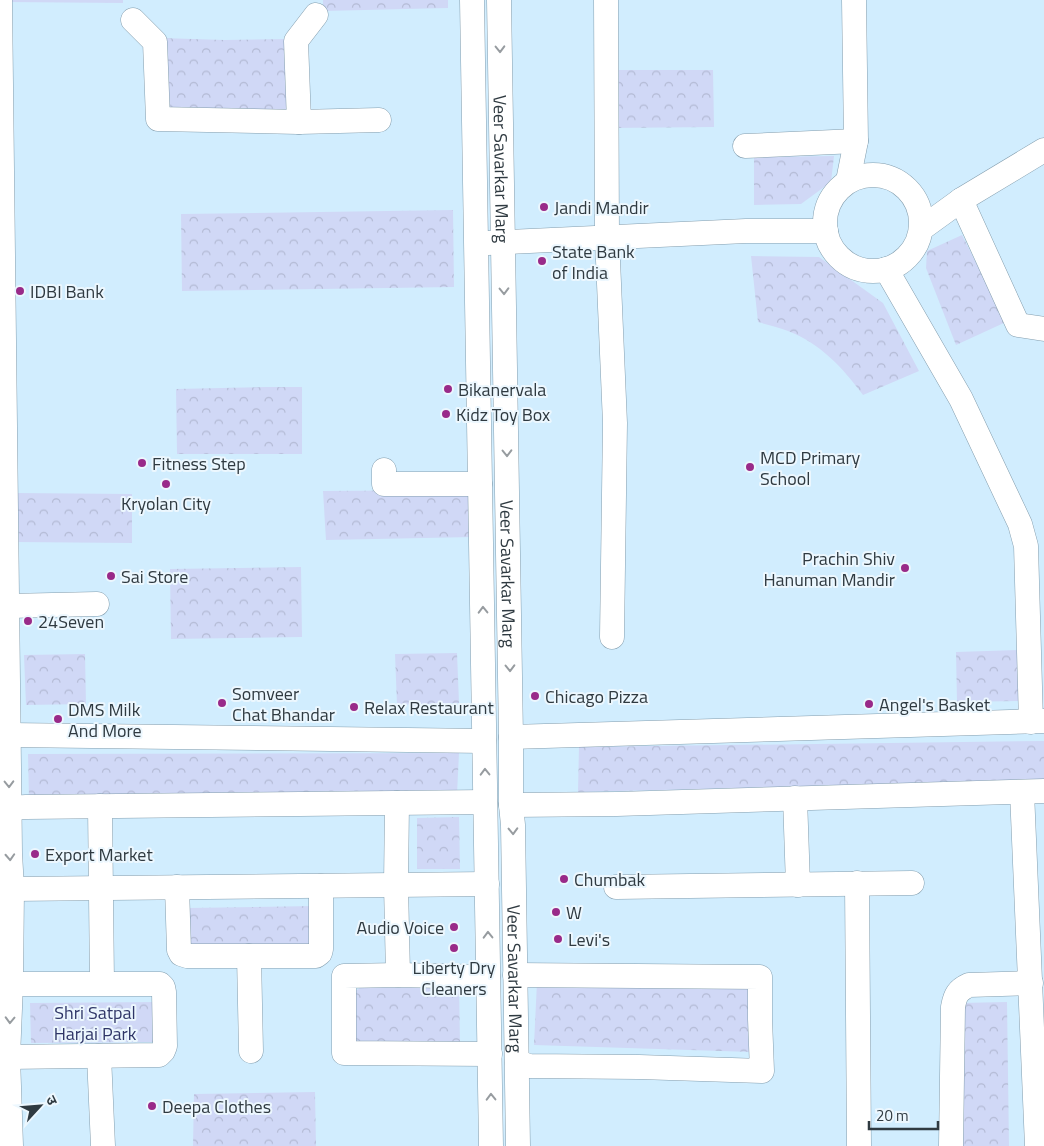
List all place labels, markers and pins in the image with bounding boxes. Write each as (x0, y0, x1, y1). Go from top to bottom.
place label: Jandi Mandir (554, 194, 649, 221)
marker: Jandi Mandir (538, 201, 550, 213)
place label: State Bank of India (552, 238, 635, 286)
marker: State Bank of India (536, 255, 548, 267)
place label: IDBI Bank (30, 278, 104, 305)
marker: IDBI Bank (14, 285, 26, 297)
place label: Bikanervala (458, 376, 546, 403)
marker: Bikanervala (442, 383, 454, 395)
place label: Kidz Toy Box (456, 401, 550, 428)
marker: Kidz Toy Box (440, 408, 452, 420)
place label: MCD Primary School (760, 444, 861, 492)
place label: Fitness Step (152, 450, 246, 477)
marker: Fitness Step (136, 457, 148, 469)
marker: MCD Primary School (744, 461, 756, 473)
marker: Kryolan City (160, 478, 172, 490)
place label: Kryolan City (121, 490, 211, 517)
place label: Prachin Shiv Hanuman Mandir (763, 545, 895, 593)
marker: Prachin Shiv Hanuman Mandir (899, 562, 911, 574)
place label: Sai Store (121, 563, 188, 590)
marker: Sai Store (105, 570, 117, 582)
place label: 24Seven (38, 608, 104, 635)
marker: 24Seven (22, 615, 34, 627)
place label: Somveer Chat Bhandar (232, 680, 335, 728)
place label: Chicago Pizza (545, 683, 648, 710)
marker: Chicago Pizza (529, 690, 541, 702)
place label: Angel's Basket (879, 691, 991, 718)
place label: Relax Restaurant (364, 694, 494, 721)
place label: DMS Milk And More (68, 696, 142, 744)
marker: Somveer Chat Bhandar (216, 697, 228, 709)
marker: Angel's Basket (863, 698, 875, 710)
marker: Relax Restaurant (348, 701, 360, 713)
marker: DMS Milk And More (52, 713, 64, 725)
place label: Export Market (45, 841, 153, 868)
marker: Export Market (29, 848, 41, 860)
place label: Chumbak (574, 866, 646, 893)
marker: Chumbak (558, 873, 570, 885)
place label: W (566, 899, 582, 926)
marker: W (550, 906, 562, 918)
place label: Audio Voice (357, 914, 444, 941)
marker: Audio Voice (448, 921, 460, 933)
place label: Levi's (568, 926, 610, 953)
marker: Levi's (552, 933, 564, 945)
marker: Liberty Dry Cleaners (448, 942, 460, 954)
place label: Liberty Dry Cleaners (413, 954, 496, 1002)
place label: Deepa Clothes (162, 1093, 271, 1120)
marker: Deepa Clothes (146, 1100, 158, 1112)

